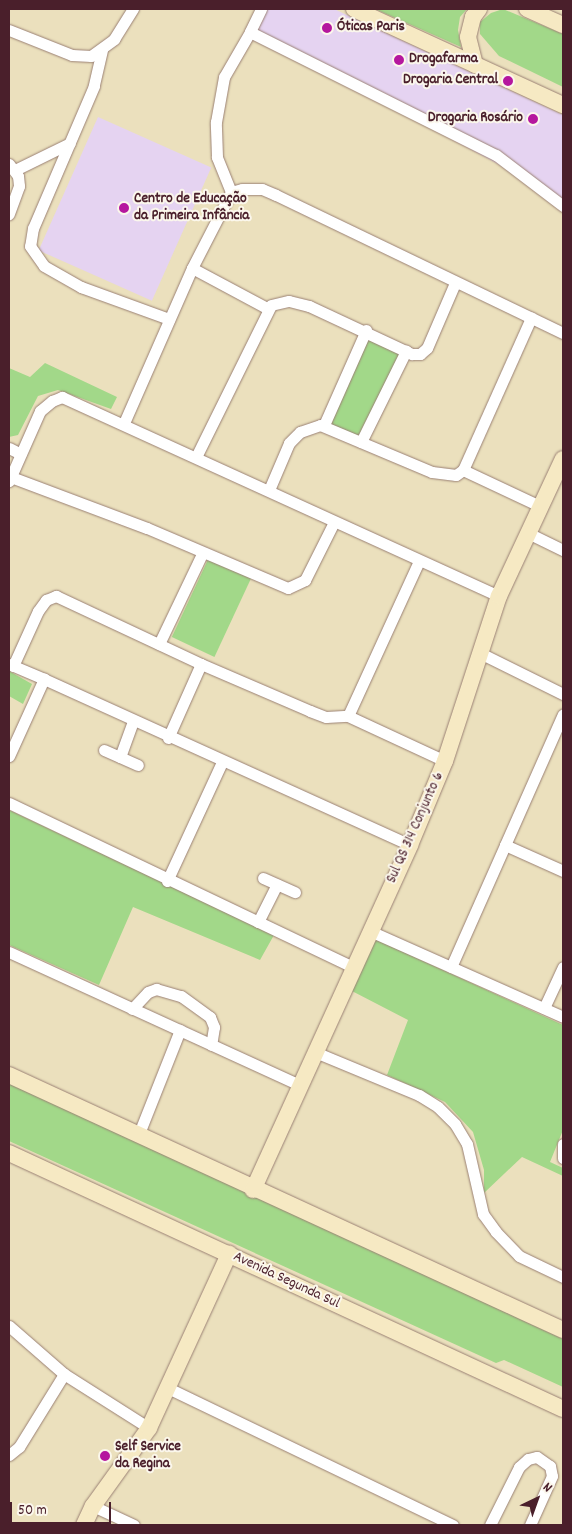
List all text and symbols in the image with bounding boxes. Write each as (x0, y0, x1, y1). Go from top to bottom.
place label: Óticas Paris (337, 19, 405, 37)
marker: Óticas Paris (321, 22, 333, 34)
place label: Drogafarma (409, 51, 478, 69)
marker: Drogafarma (393, 54, 405, 66)
place label: Drogaria Central (403, 72, 498, 90)
marker: Drogaria Central (502, 75, 514, 87)
place label: Drogaria Rosário (428, 110, 523, 128)
marker: Drogaria Rosário (527, 113, 539, 125)
place label: Centro de Educação da Primeira Infância (134, 190, 249, 225)
marker: Centro de Educação da Primeira Infância (118, 202, 130, 214)
street label: Sul QS 314 Conjunto 6 (383, 770, 449, 886)
street label: Avenida Segunda Sul (230, 1248, 342, 1314)
place label: Self Service da Regina (115, 1438, 181, 1473)
marker: Self Service da Regina (99, 1450, 111, 1462)
north arrow (512, 1474, 562, 1524)
text: N (538, 1478, 556, 1498)
scale bar (12, 1492, 114, 1524)
text: 50 m (18, 1500, 47, 1522)

